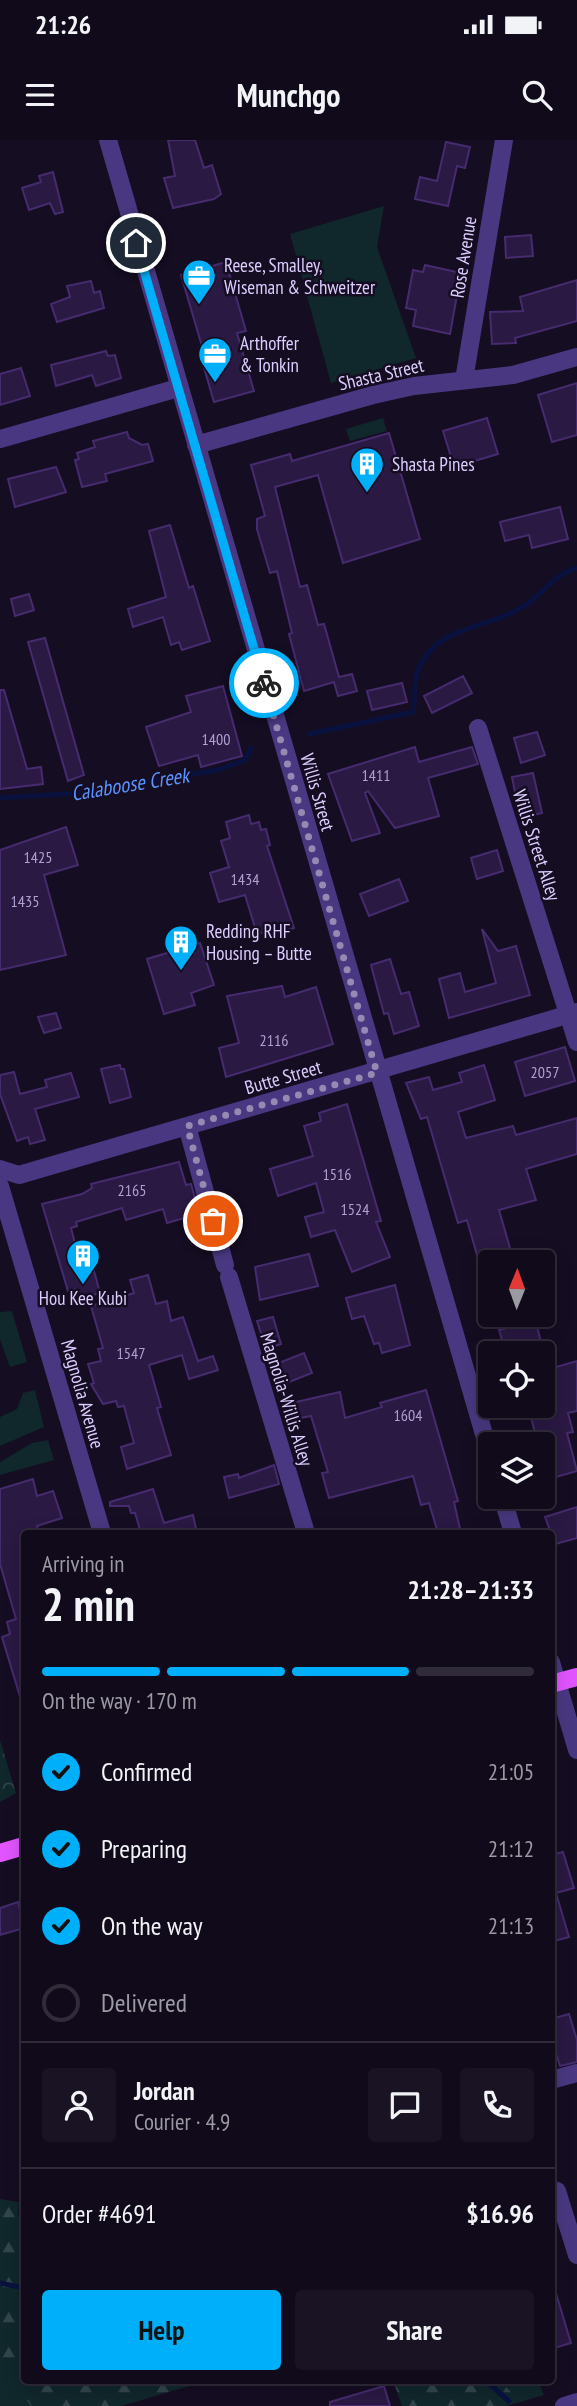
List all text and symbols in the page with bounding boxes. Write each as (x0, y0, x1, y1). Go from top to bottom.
text: 21:26 (35, 8, 91, 41)
text: Munchgo (237, 74, 340, 116)
icon: menu (21, 76, 59, 114)
icon: search (518, 76, 556, 114)
pin (106, 213, 166, 273)
street label: Rose Avenue (445, 214, 481, 300)
icon: home (117, 224, 155, 262)
place label: Reese, Smalley, Wiseman & Schweitzer (224, 253, 376, 299)
office icon: Reese, Smalley, Wiseman & Schweitzer (180, 257, 218, 306)
place label: Arthoffer & Tonkin (240, 331, 300, 377)
office icon: Arthoffer & Tonkin (196, 335, 234, 384)
street label: Shasta Street (336, 352, 427, 395)
building icon: Shasta Pines (348, 445, 386, 494)
place label: Shasta Pines (392, 452, 475, 476)
courier (229, 648, 299, 718)
icon: bike (245, 664, 283, 702)
house number: 1400 (202, 729, 230, 749)
street label: Willis Street (295, 750, 341, 834)
water label: Calaboose Creek (69, 761, 194, 807)
house number: 1411 (362, 765, 390, 785)
street label: Willis Street Alley (508, 786, 567, 905)
house number: 1425 (24, 847, 52, 867)
house number: 1434 (231, 869, 259, 889)
house number: 1435 (11, 891, 39, 911)
place label: Redding RHF Housing – Butte (206, 919, 312, 965)
building icon: Redding RHF Housing – Butte (162, 923, 200, 972)
house number: 2116 (260, 1030, 288, 1050)
street label: Butte Street (242, 1054, 325, 1099)
house number: 2057 (531, 1062, 559, 1082)
house number: 1516 (323, 1164, 351, 1184)
house number: 2165 (118, 1180, 146, 1200)
pin (183, 1191, 243, 1251)
house number: 1524 (341, 1199, 369, 1219)
icon: bag (194, 1202, 232, 1240)
building icon: Hou Kee Kubi (64, 1237, 102, 1286)
north arrow (478, 1250, 555, 1326)
map controls (478, 1250, 555, 1509)
place label: Hou Kee Kubi (39, 1286, 127, 1310)
street label: Magnolia-Willis Alley (255, 1329, 319, 1469)
street label: Magnolia Avenue (56, 1337, 110, 1451)
button: locate (478, 1341, 555, 1418)
house number: 1547 (117, 1343, 145, 1363)
house number: 1604 (394, 1405, 422, 1425)
button: layers (478, 1432, 555, 1509)
text: Arriving in (42, 1549, 124, 1578)
text: 21:28–21:33 (407, 1573, 534, 1606)
text: 2 min (42, 1574, 135, 1634)
text: On the way · 170 m (42, 1686, 197, 1715)
icon: check (42, 1753, 80, 1791)
text: Confirmed (101, 1755, 192, 1788)
text: 21:05 (488, 1757, 534, 1786)
icon: check (42, 1830, 80, 1868)
text: Preparing (101, 1832, 187, 1865)
text: 21:12 (488, 1834, 534, 1863)
icon: check (42, 1907, 80, 1945)
text: On the way (101, 1909, 203, 1942)
text: 21:13 (488, 1911, 534, 1940)
text: Delivered (101, 1986, 187, 2019)
button: person (42, 2068, 116, 2142)
button: chat (368, 2068, 442, 2142)
button: phone (460, 2068, 534, 2142)
text: Jordan (134, 2074, 195, 2107)
text: Courier · 4.9 (134, 2107, 230, 2136)
text: Order #4691 (42, 2197, 157, 2230)
text: $16.96 (466, 2197, 534, 2230)
button: Help (42, 2290, 281, 2370)
button: Share (295, 2290, 534, 2370)

